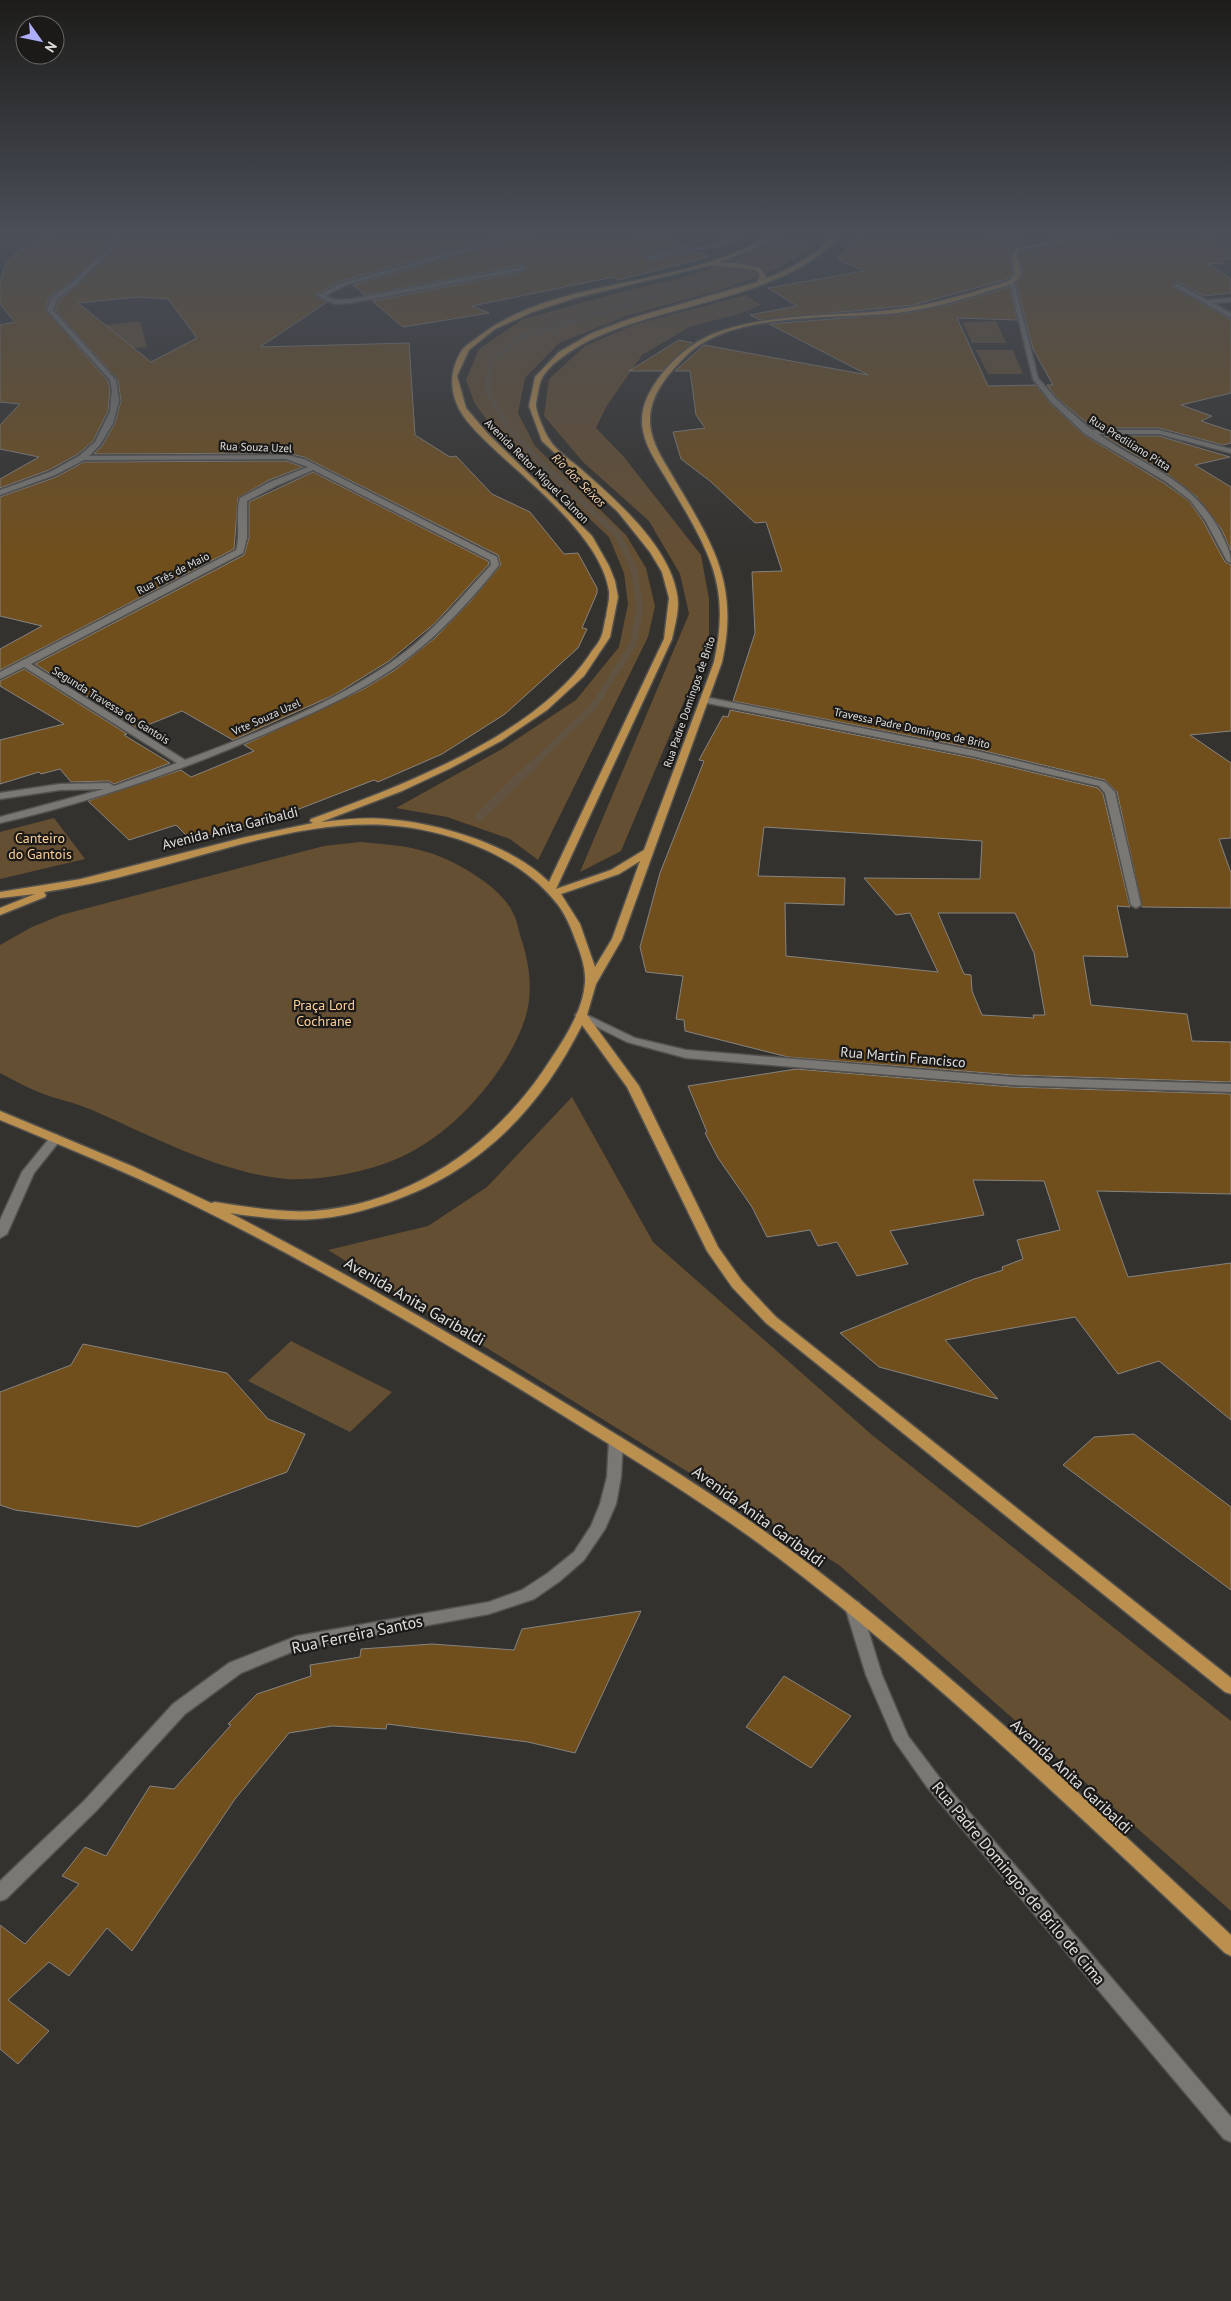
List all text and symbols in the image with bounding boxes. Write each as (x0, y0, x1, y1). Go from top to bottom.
north arrow (15, 15, 65, 65)
text: N (41, 38, 61, 56)
street label: Rua Prediliano Pitta (1087, 412, 1173, 474)
street label: Avenida Reitor Miguel Calmon (482, 416, 592, 526)
street label: Rua Souza Uzel (220, 439, 293, 455)
water label: Rio dos Seixos (549, 450, 609, 510)
street label: Rua Três de Maio (134, 549, 212, 597)
street label: Rua Padre Domingos de Brito (660, 635, 718, 769)
street label: Segunda Travessa do Gantois (50, 663, 173, 747)
street label: Vrte Souza Uzel (229, 695, 303, 739)
street label: Travessa Padre Domingos de Brito (833, 705, 992, 751)
street label: Avenida Anita Garibaldi (160, 802, 300, 854)
park label: Canteiro do Gantois (8, 829, 72, 863)
park label: Praça Lord Cochrane (293, 996, 355, 1030)
street label: Rua Martin Francisco (840, 1043, 966, 1071)
street label: Avenida Anita Garibaldi (341, 1252, 489, 1350)
street label: Avenida Anita Garibaldi (689, 1461, 829, 1571)
street label: Rua Ferreira Santos (290, 1610, 425, 1658)
street label: Avenida Anita Garibaldi (1007, 1714, 1137, 1838)
street label: Rua Padre Domingos de Brilo de Cima (928, 1777, 1110, 1989)

